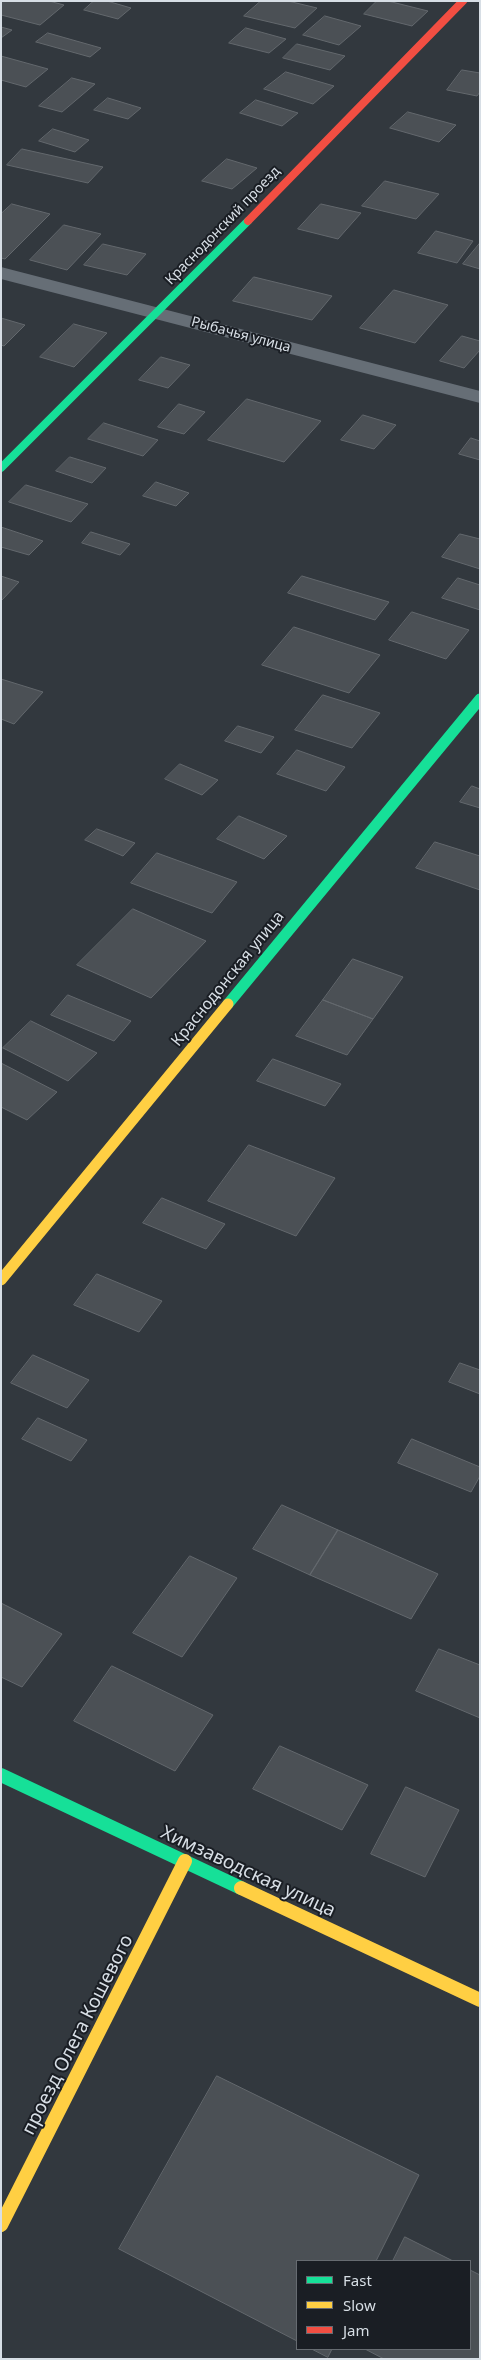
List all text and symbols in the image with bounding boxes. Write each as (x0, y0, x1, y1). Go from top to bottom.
street label: Краснодонский проезд (162, 163, 284, 289)
street label: Рыбачья улица (189, 314, 293, 356)
street label: Краснодонская улица (168, 908, 288, 1050)
street label: Химзаводская улица (157, 1821, 339, 1923)
street label: проезд Олега Кошевого (17, 1931, 139, 2139)
legend (296, 2260, 471, 2350)
text: Fast (343, 2270, 372, 2290)
text: Slow (343, 2295, 376, 2315)
text: Jam (343, 2320, 370, 2340)

